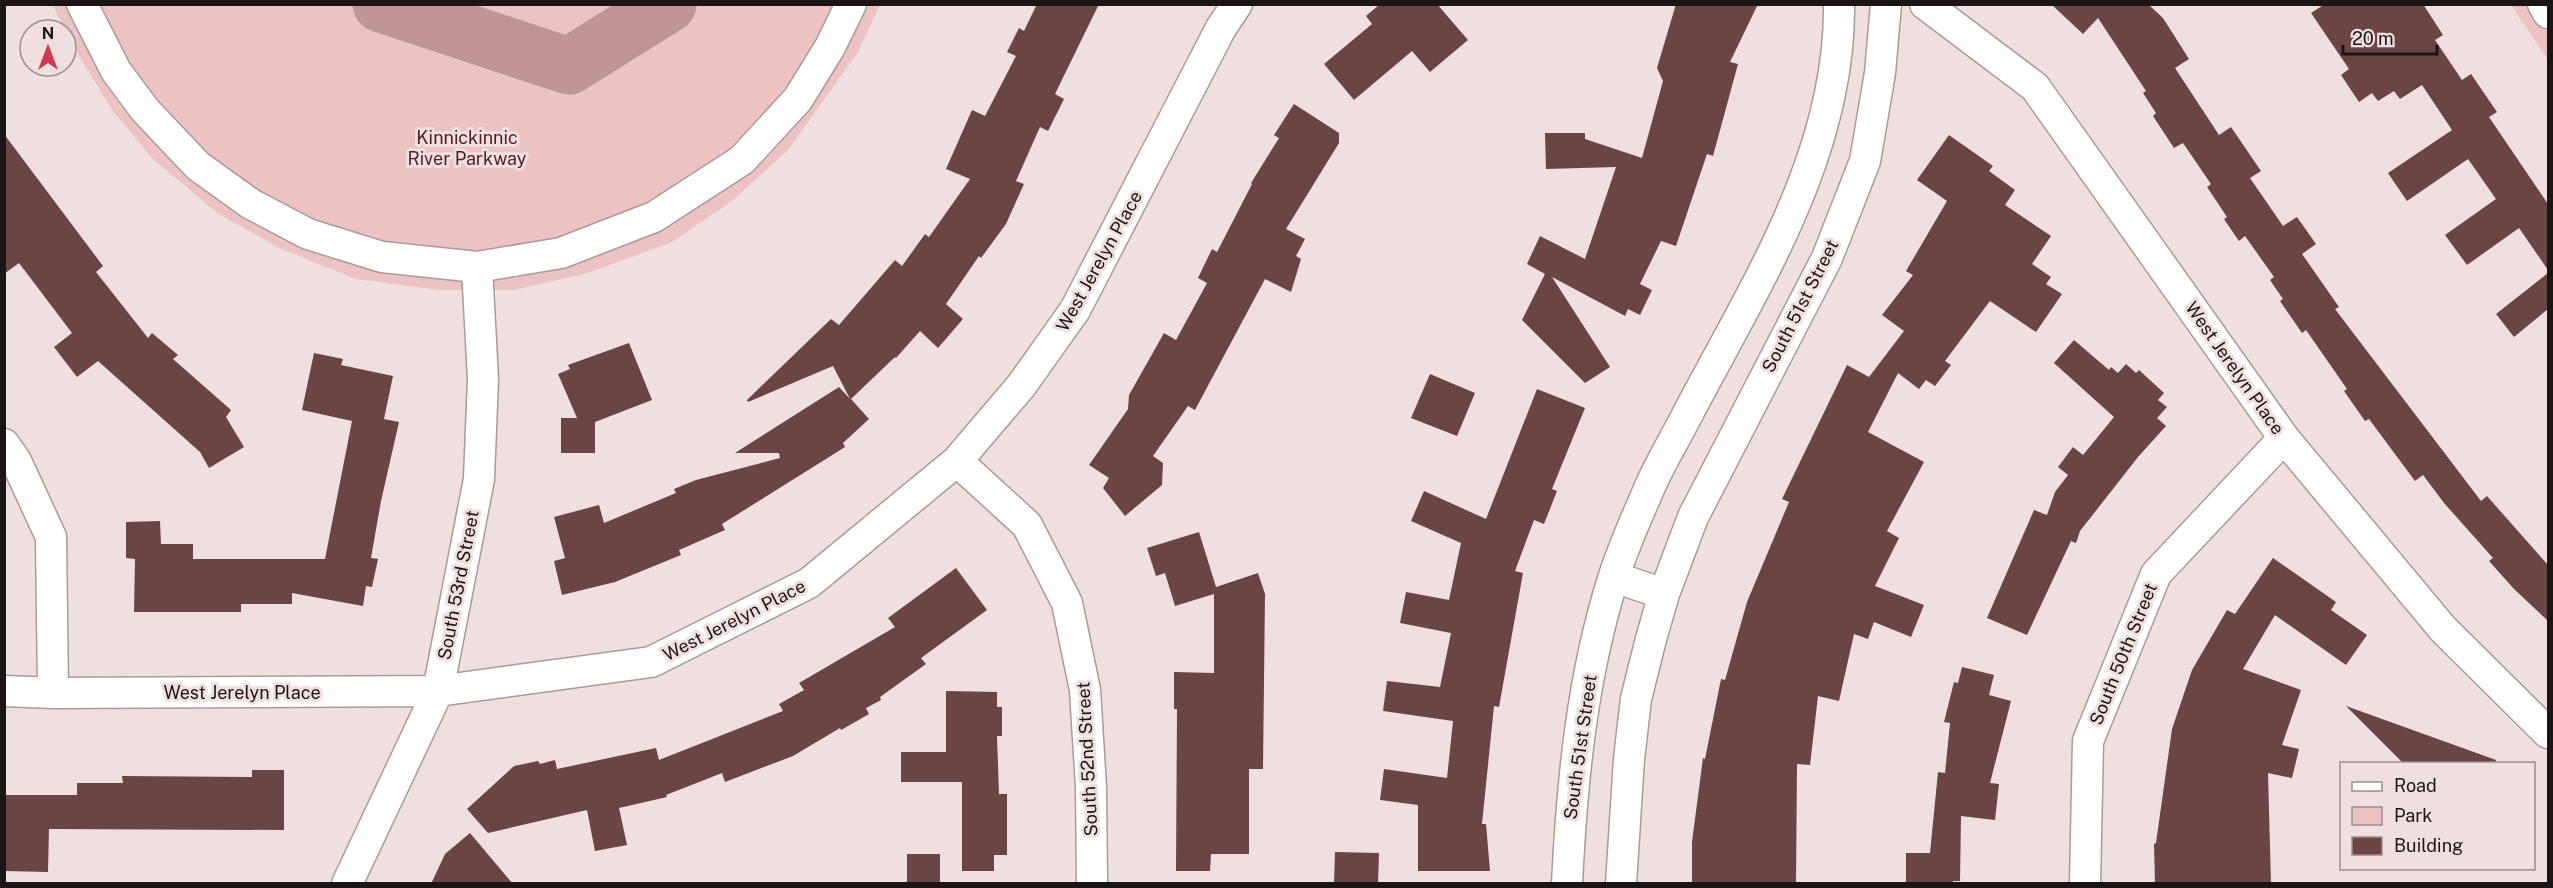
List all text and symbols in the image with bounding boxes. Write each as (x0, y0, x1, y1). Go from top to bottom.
north arrow (18, 18, 78, 78)
scale bar (2343, 18, 2438, 56)
text: N (42, 24, 54, 43)
text: 20 m (2352, 28, 2394, 49)
park label: Kinnickinnic River Parkway (408, 127, 527, 169)
street label: West Jerelyn Place (1052, 187, 1146, 335)
street label: South 51st Street (1757, 236, 1843, 376)
street label: West Jerelyn Place (2181, 298, 2289, 438)
street label: South 53rd Street (433, 508, 483, 662)
street label: West Jerelyn Place (659, 575, 809, 665)
street label: South 50th Street (2085, 580, 2161, 728)
street label: South 51st Street (1559, 673, 1601, 821)
street label: South 52nd Street (1072, 681, 1102, 837)
street label: West Jerelyn Place (163, 682, 321, 703)
legend (2340, 762, 2535, 870)
text: Road (2394, 775, 2437, 796)
text: Park (2394, 805, 2432, 826)
text: Building (2394, 835, 2463, 856)

